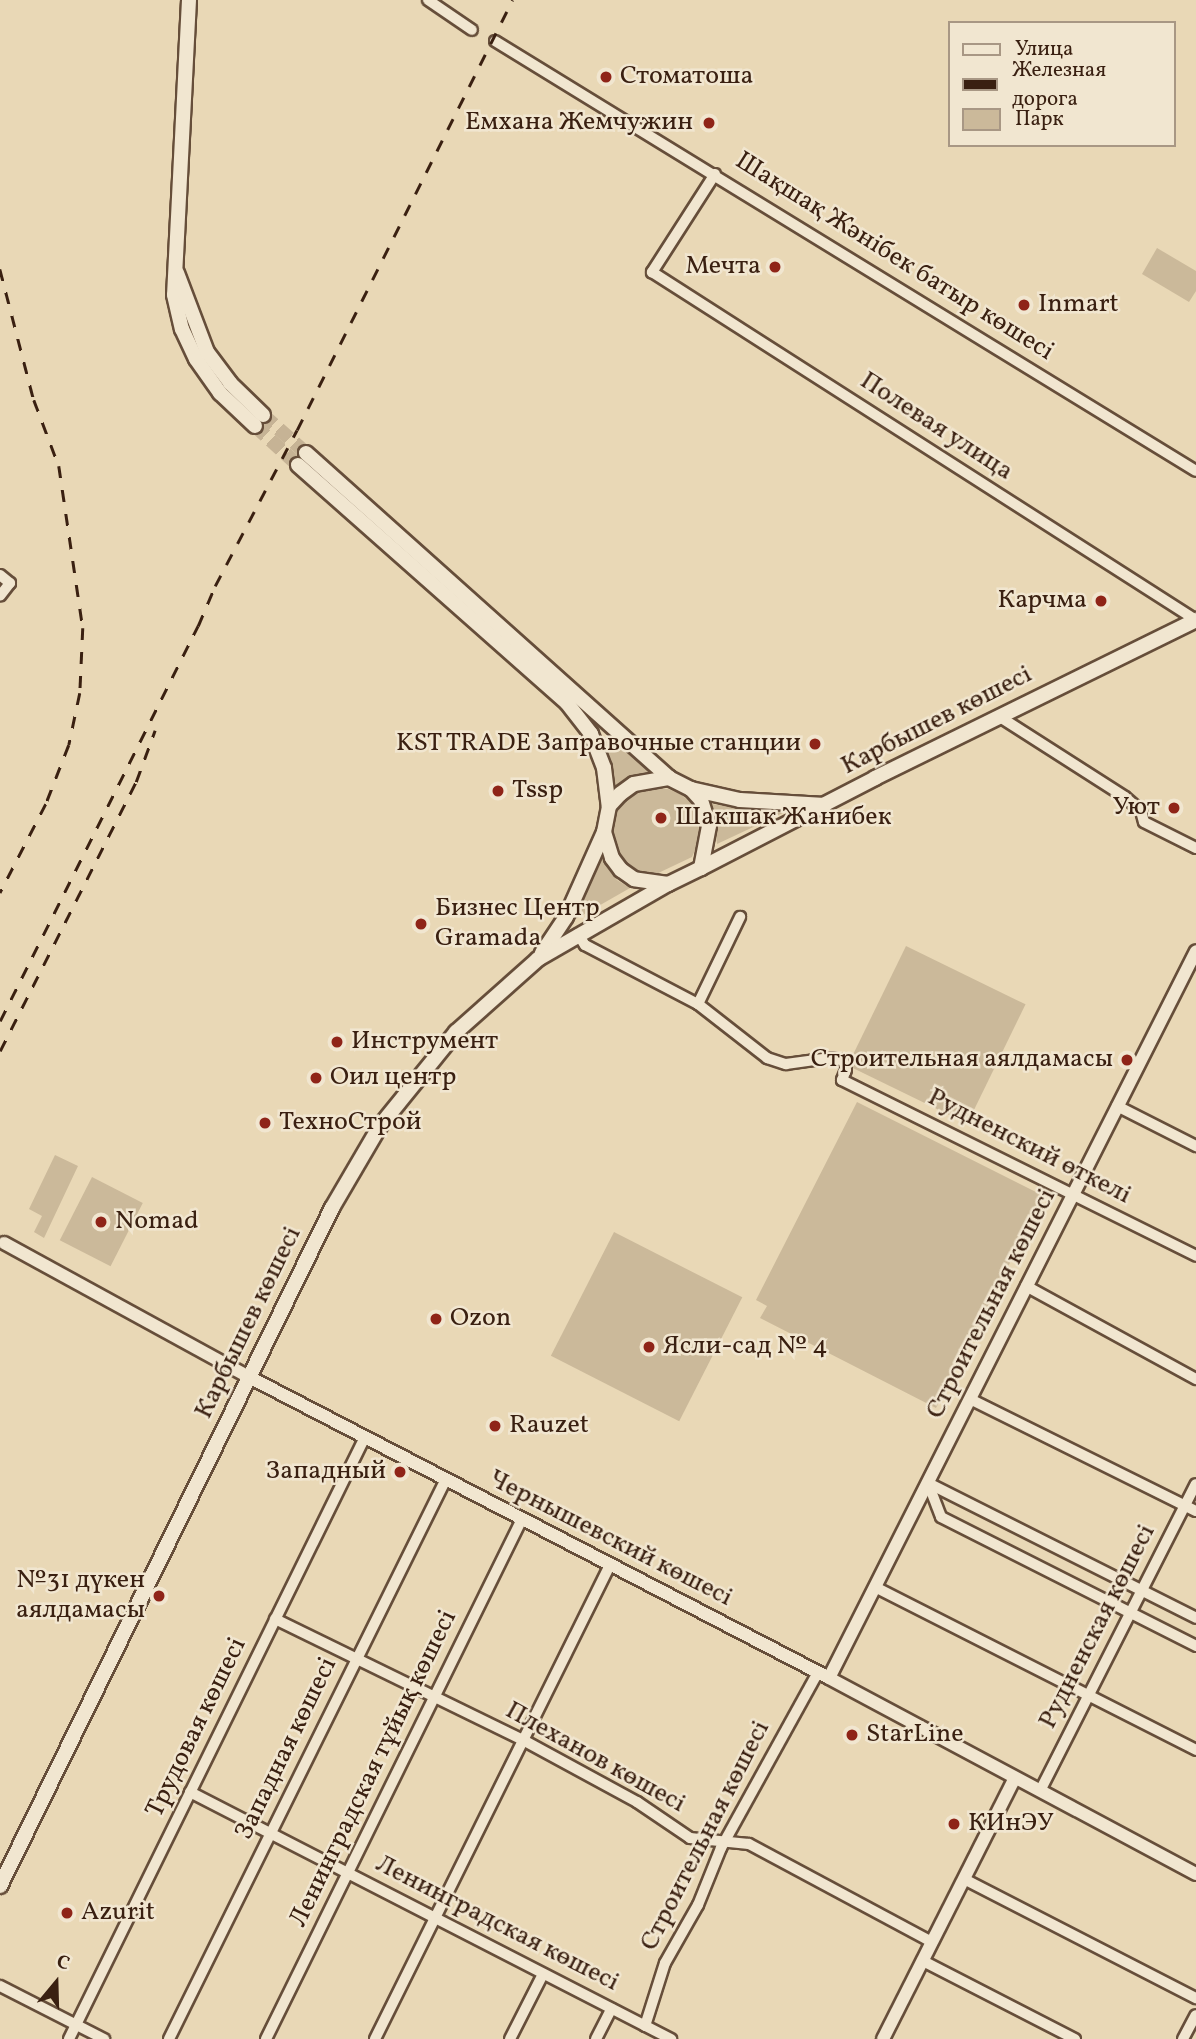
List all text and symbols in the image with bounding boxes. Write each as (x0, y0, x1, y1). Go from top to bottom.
legend (948, 21, 1175, 147)
text: Улица (1015, 35, 1073, 64)
text: Железная дорога (1012, 56, 1106, 114)
place label: Стоматоша (620, 61, 754, 93)
marker: Стоматоша (598, 69, 614, 85)
text: Парк (1015, 105, 1064, 134)
place label: Емхана Жемчужин (465, 107, 693, 139)
marker: Емхана Жемчужин (699, 113, 719, 133)
street label: Шақшақ Жәнібек батыр көшесі (729, 146, 1059, 368)
place label: Мечта (685, 251, 761, 283)
marker: Мечта (767, 259, 783, 275)
place label: Inmart (1038, 289, 1119, 321)
marker: Inmart (1016, 297, 1032, 313)
street label: Полевая улица (853, 366, 1019, 488)
place label: Карчма (998, 585, 1087, 617)
marker: Карчма (1093, 593, 1109, 609)
street label: Карбышев көшесі (836, 659, 1038, 783)
place label: KST TRADE Заправочные станции (394, 728, 801, 760)
marker: KST TRADE Заправочные станции (807, 736, 823, 752)
place label: Tssp (512, 775, 563, 807)
marker: Tssp (490, 783, 506, 799)
place label: Уют (1112, 792, 1160, 824)
marker: Уют (1166, 800, 1182, 816)
place label: Шакшак Жанибек (675, 802, 892, 834)
marker: Шакшак Жанибек (653, 810, 669, 826)
place label: Бизнес Центр Gramada (435, 893, 600, 954)
marker: Бизнес Центр Gramada (413, 916, 429, 932)
place label: Инструмент (351, 1026, 498, 1058)
marker: Инструмент (329, 1034, 345, 1050)
place label: Строительная аялдамасы (811, 1044, 1113, 1076)
marker: Строительная аялдамасы (1119, 1052, 1135, 1068)
place label: Оил центр (330, 1062, 456, 1094)
marker: Оил центр (308, 1070, 324, 1086)
street label: Рудненский өткелі (922, 1082, 1136, 1212)
place label: ТехноСтрой (279, 1107, 422, 1139)
marker: ТехноСтрой (257, 1115, 273, 1131)
street label: Строительная көшесі (920, 1184, 1064, 1424)
place label: Nomad (115, 1206, 199, 1238)
marker: Nomad (93, 1214, 109, 1230)
street label: Карбышев көшесі (189, 1222, 309, 1424)
place label: Ozon (450, 1303, 511, 1335)
marker: Ozon (428, 1311, 444, 1327)
place label: Ясли-сад № 4 (663, 1331, 828, 1363)
marker: Ясли-сад № 4 (641, 1339, 657, 1355)
place label: Rauzet (509, 1410, 589, 1442)
marker: Rauzet (487, 1418, 503, 1434)
place label: Западный (265, 1456, 386, 1488)
marker: Западный (392, 1464, 408, 1480)
street label: Чернышевский көшесі (483, 1464, 737, 1614)
street label: Рудненская көшесі (1033, 1520, 1163, 1734)
place label: №31 дүкен аялдамасы (16, 1565, 145, 1626)
marker: №31 дүкен аялдамасы (151, 1588, 167, 1604)
street label: Ленинградская тұйық көшесі (283, 1605, 465, 1933)
street label: Трудовая көшесі (140, 1633, 254, 1823)
street label: Западная көшесі (229, 1653, 345, 1845)
street label: Плеханов көшесі (500, 1696, 690, 1820)
street label: Строительная көшесі (634, 1716, 778, 1956)
place label: StarLine (866, 1719, 964, 1751)
marker: StarLine (844, 1727, 860, 1743)
place label: КИнЭУ (968, 1808, 1054, 1840)
marker: КИнЭУ (946, 1816, 962, 1832)
street label: Ленинградская көшесі (370, 1849, 624, 1999)
place label: Azurit (81, 1897, 155, 1929)
marker: Azurit (59, 1905, 75, 1921)
north arrow (21, 1948, 91, 2018)
text: С (53, 1949, 73, 1977)

